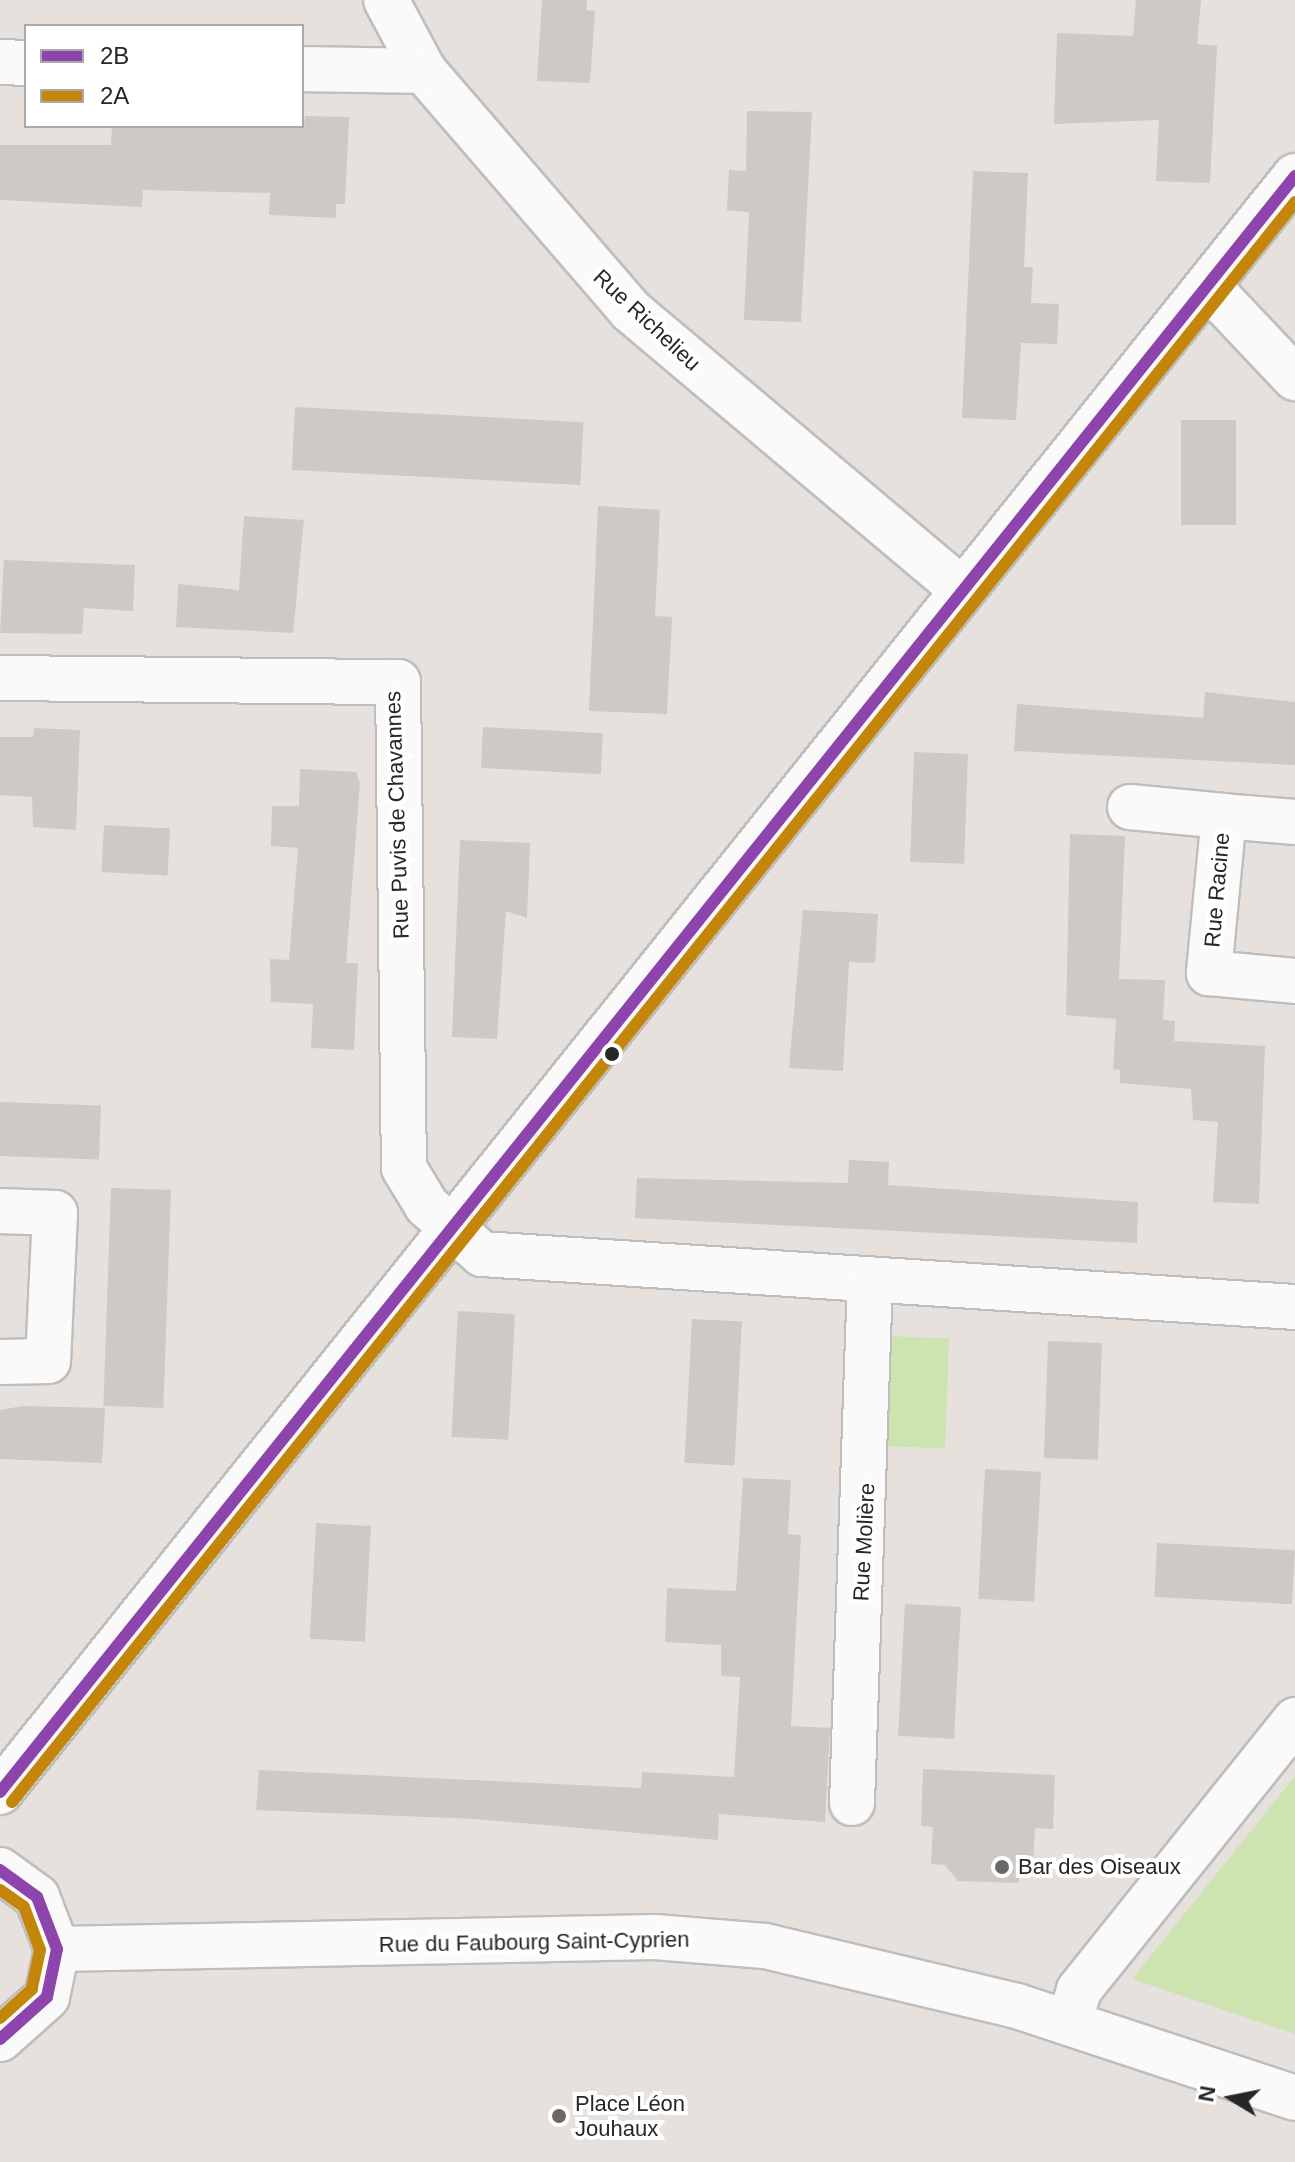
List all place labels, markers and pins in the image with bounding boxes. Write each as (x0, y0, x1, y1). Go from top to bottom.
unlabelled marker (604, 1046, 620, 1062)
place label: Bar des Oiseaux (1018, 1854, 1181, 1880)
marker: Bar des Oiseaux (993, 1858, 1011, 1876)
place label: Place Léon Jouhaux (575, 2090, 685, 2142)
marker: Place Léon Jouhaux (550, 2107, 568, 2125)

